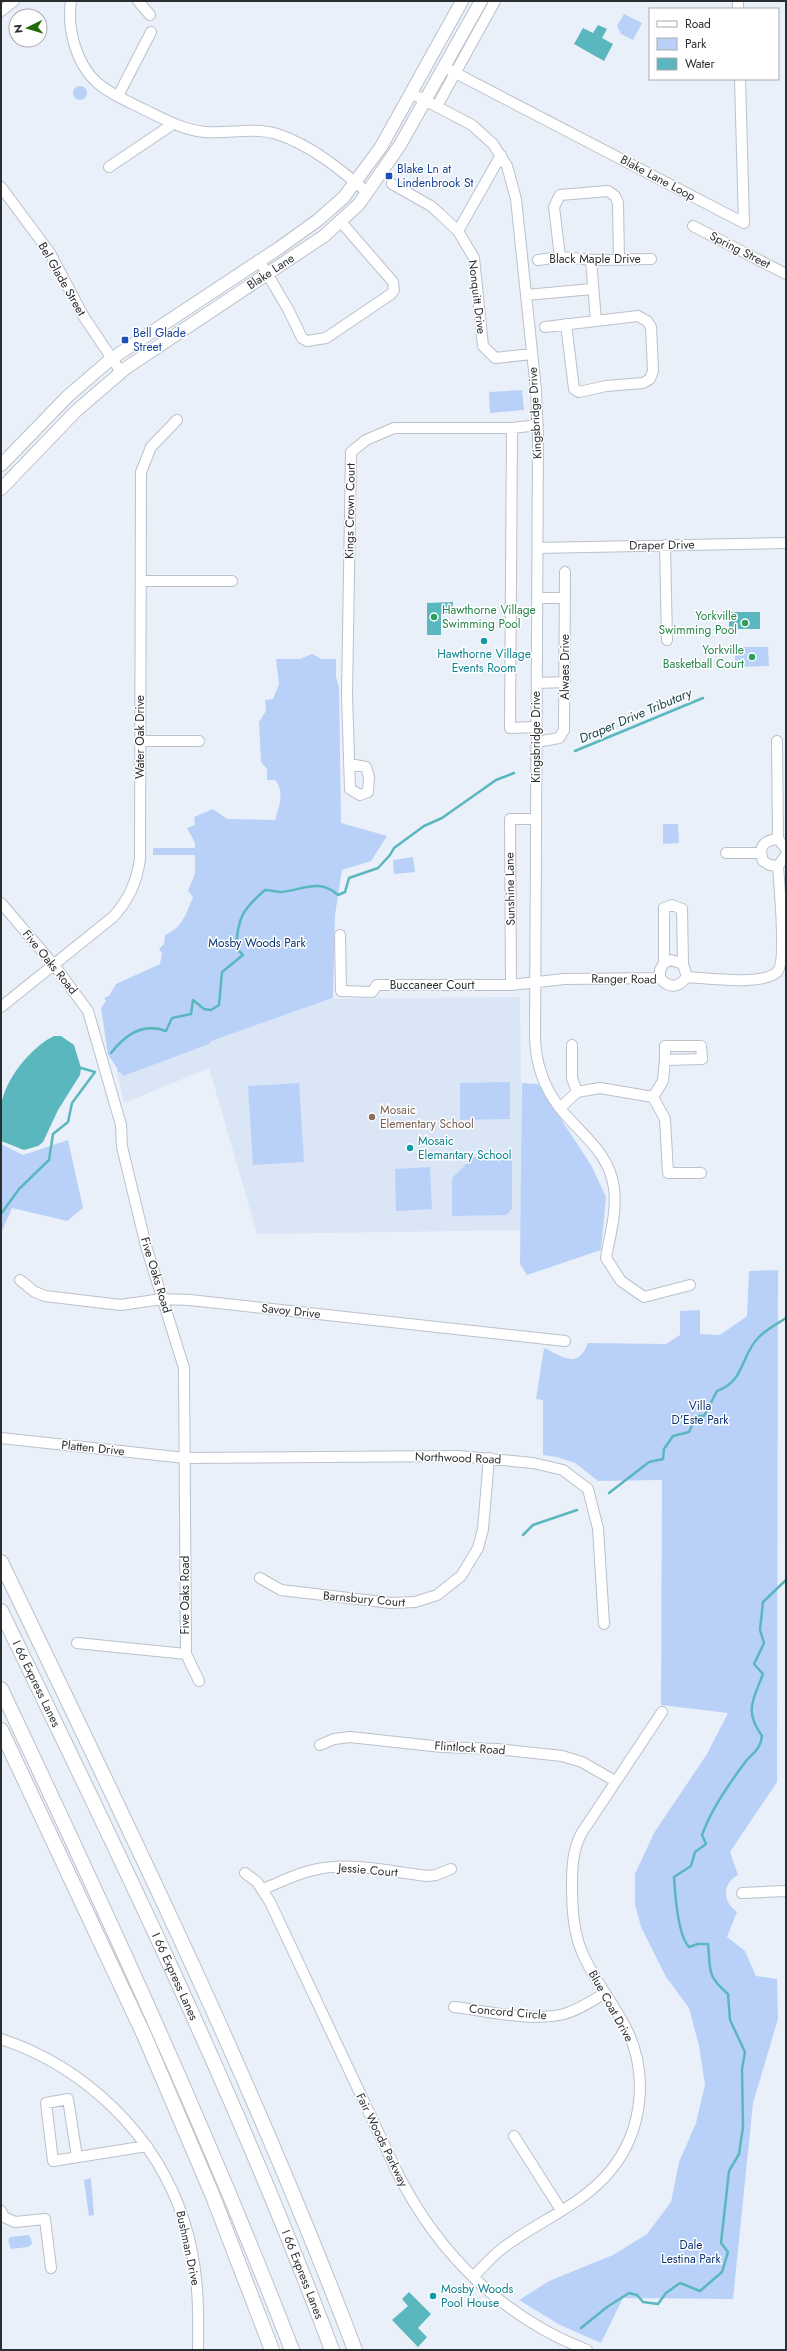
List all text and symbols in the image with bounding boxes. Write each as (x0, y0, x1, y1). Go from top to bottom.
north arrow (8, 8, 48, 48)
legend (649, 8, 779, 80)
text: Road (685, 15, 711, 33)
text: N (10, 24, 26, 34)
text: Park (685, 35, 707, 53)
text: Water (685, 55, 716, 73)
street label: Blake Lane Loop (617, 151, 699, 205)
place label: Blake Ln at Lindenbrook St (397, 160, 473, 192)
marker: Blake Ln at Lindenbrook St (384, 171, 394, 181)
street label: Spring Street (706, 227, 774, 273)
street label: Bel Glade Street (34, 239, 90, 319)
street label: Blake Lane (243, 249, 298, 294)
street label: Black Maple Drive (549, 250, 641, 268)
street label: Nonquitt Drive (464, 259, 490, 335)
place label: Bell Glade Street (133, 324, 186, 356)
marker: Bell Glade Street (120, 335, 130, 345)
street label: Kingsbridge Drive (524, 367, 546, 459)
street label: Kings Crown Court (340, 463, 360, 559)
street label: Draper Drive (629, 535, 695, 555)
place label: Hawthorne Village Swimming Pool (442, 601, 536, 633)
place label: Yorkville Swimming Pool (658, 607, 737, 639)
marker: Hawthorne Village Swimming Pool (429, 612, 439, 622)
marker: Yorkville Swimming Pool (740, 618, 750, 628)
street label: Alwaes Drive (556, 634, 574, 700)
marker: Hawthorne Village Events Room (479, 636, 489, 646)
place label: Yorkville Basketball Court (663, 641, 744, 673)
place label: Hawthorne Village Events Room (437, 645, 531, 677)
marker: Yorkville Basketball Court (747, 652, 757, 662)
water label: Draper Drive Tributary (576, 683, 696, 748)
street label: Kingsbridge Drive (527, 691, 545, 783)
street label: Water Oak Drive (131, 695, 149, 779)
street label: Sunshine Lane (500, 852, 520, 926)
street label: Five Oaks Road (18, 926, 82, 998)
park label: Mosby Woods Park (208, 934, 306, 952)
street label: Ranger Road (591, 969, 657, 989)
street label: Buccaneer Court (390, 976, 474, 994)
place label: Mosaic Elementary School (380, 1101, 474, 1133)
marker: Mosaic Elementary School (367, 1112, 377, 1122)
place label: Mosaic Elemantary School (418, 1132, 511, 1164)
marker: Mosaic Elemantary School (405, 1143, 415, 1153)
street label: Five Oaks Road (136, 1235, 176, 1315)
street label: Savoy Drive (261, 1299, 321, 1323)
park label: Villa D'Este Park (671, 1397, 729, 1429)
street label: Platten Drive (60, 1436, 126, 1460)
street label: Northwood Road (414, 1447, 502, 1469)
street label: Five Oaks Road (176, 1556, 194, 1634)
street label: Barnsbury Court (322, 1586, 406, 1612)
street label: I 66 Express Lanes (8, 1637, 65, 1730)
street label: Flintlock Road (434, 1737, 506, 1759)
street label: Jessie Court (335, 1858, 399, 1882)
street label: I 66 Express Lanes (147, 1930, 203, 2023)
street label: Blue Coat Drive (584, 1967, 638, 2045)
street label: Concord Circle (468, 2000, 548, 2024)
street label: Fair Woods Parkway (351, 2090, 413, 2191)
street label: Bushman Drive (171, 2209, 205, 2287)
street label: I 66 Express Lanes (277, 2227, 328, 2322)
park label: Dale Lestina Park (661, 2236, 721, 2268)
place label: Mosby Woods Pool House (441, 2280, 514, 2312)
marker: Mosby Woods Pool House (428, 2291, 438, 2301)

